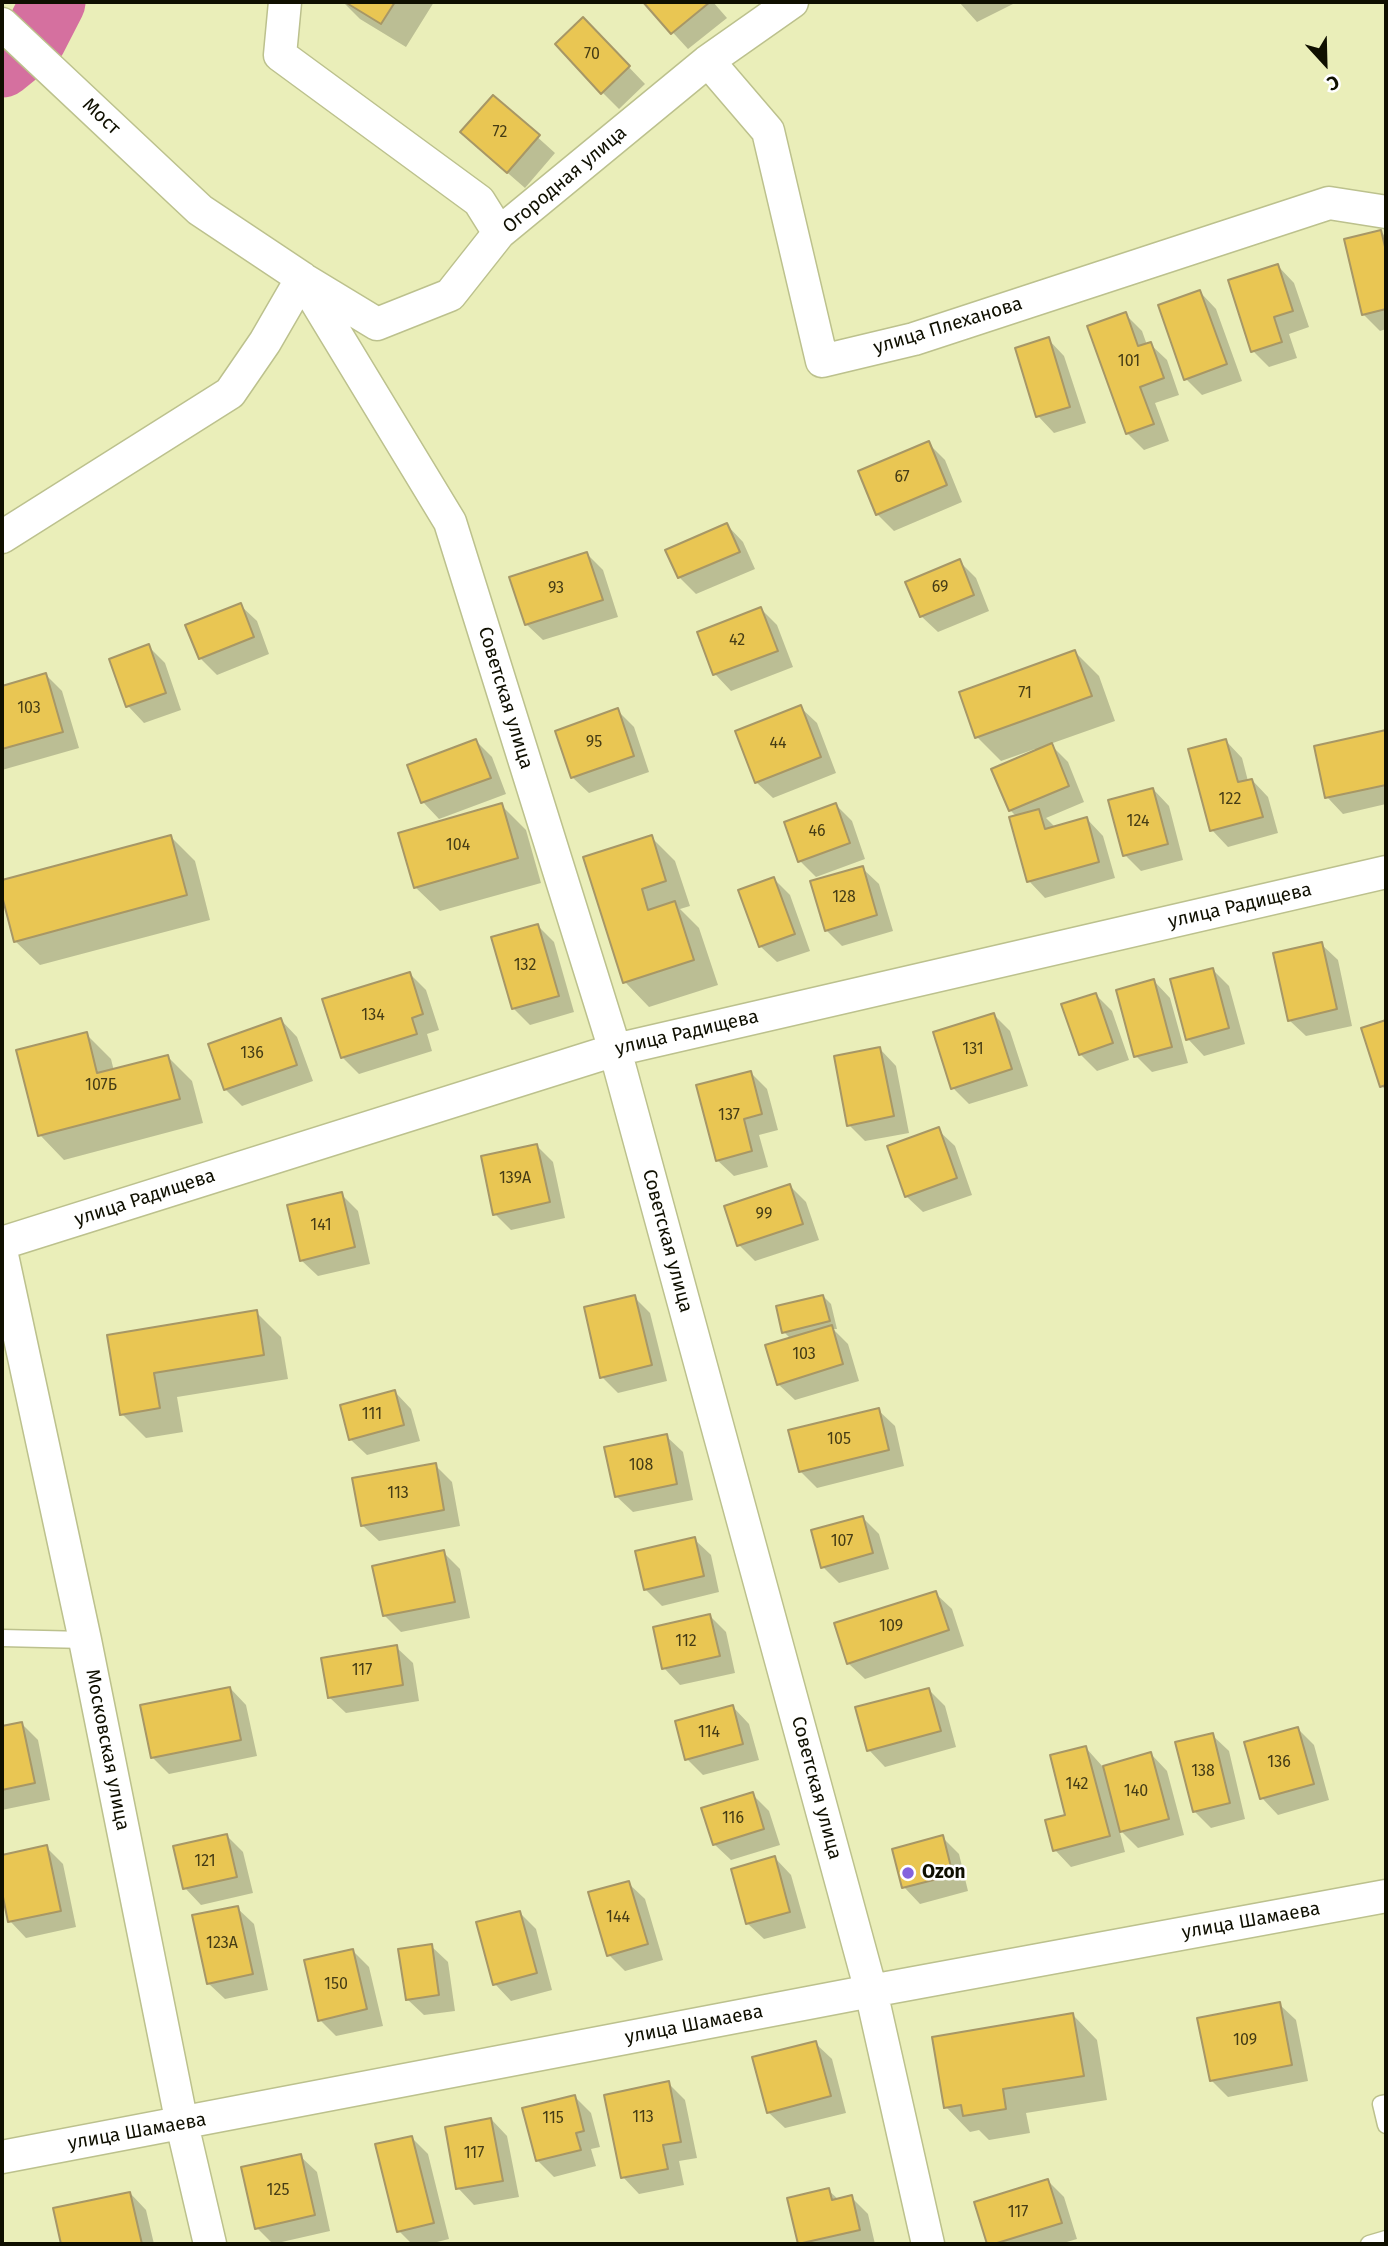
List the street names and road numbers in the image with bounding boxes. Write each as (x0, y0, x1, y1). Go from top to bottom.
street label: Мост (77, 94, 125, 140)
street label: Огородная улица (498, 122, 632, 238)
street label: улица Плеханова (871, 293, 1025, 359)
street label: Советская улица (473, 624, 537, 772)
street label: улица Радищева (1166, 878, 1314, 934)
street label: улица Радищева (613, 1005, 761, 1061)
street label: улица Радищева (72, 1165, 218, 1231)
street label: Советская улица (637, 1167, 697, 1315)
street label: Московская улица (80, 1667, 134, 1833)
street label: Советская улица (786, 1714, 846, 1862)
street label: улица Шамаева (1180, 1898, 1322, 1944)
street label: улица Шамаева (623, 2000, 765, 2050)
street label: улица Шамаева (66, 2109, 208, 2155)

